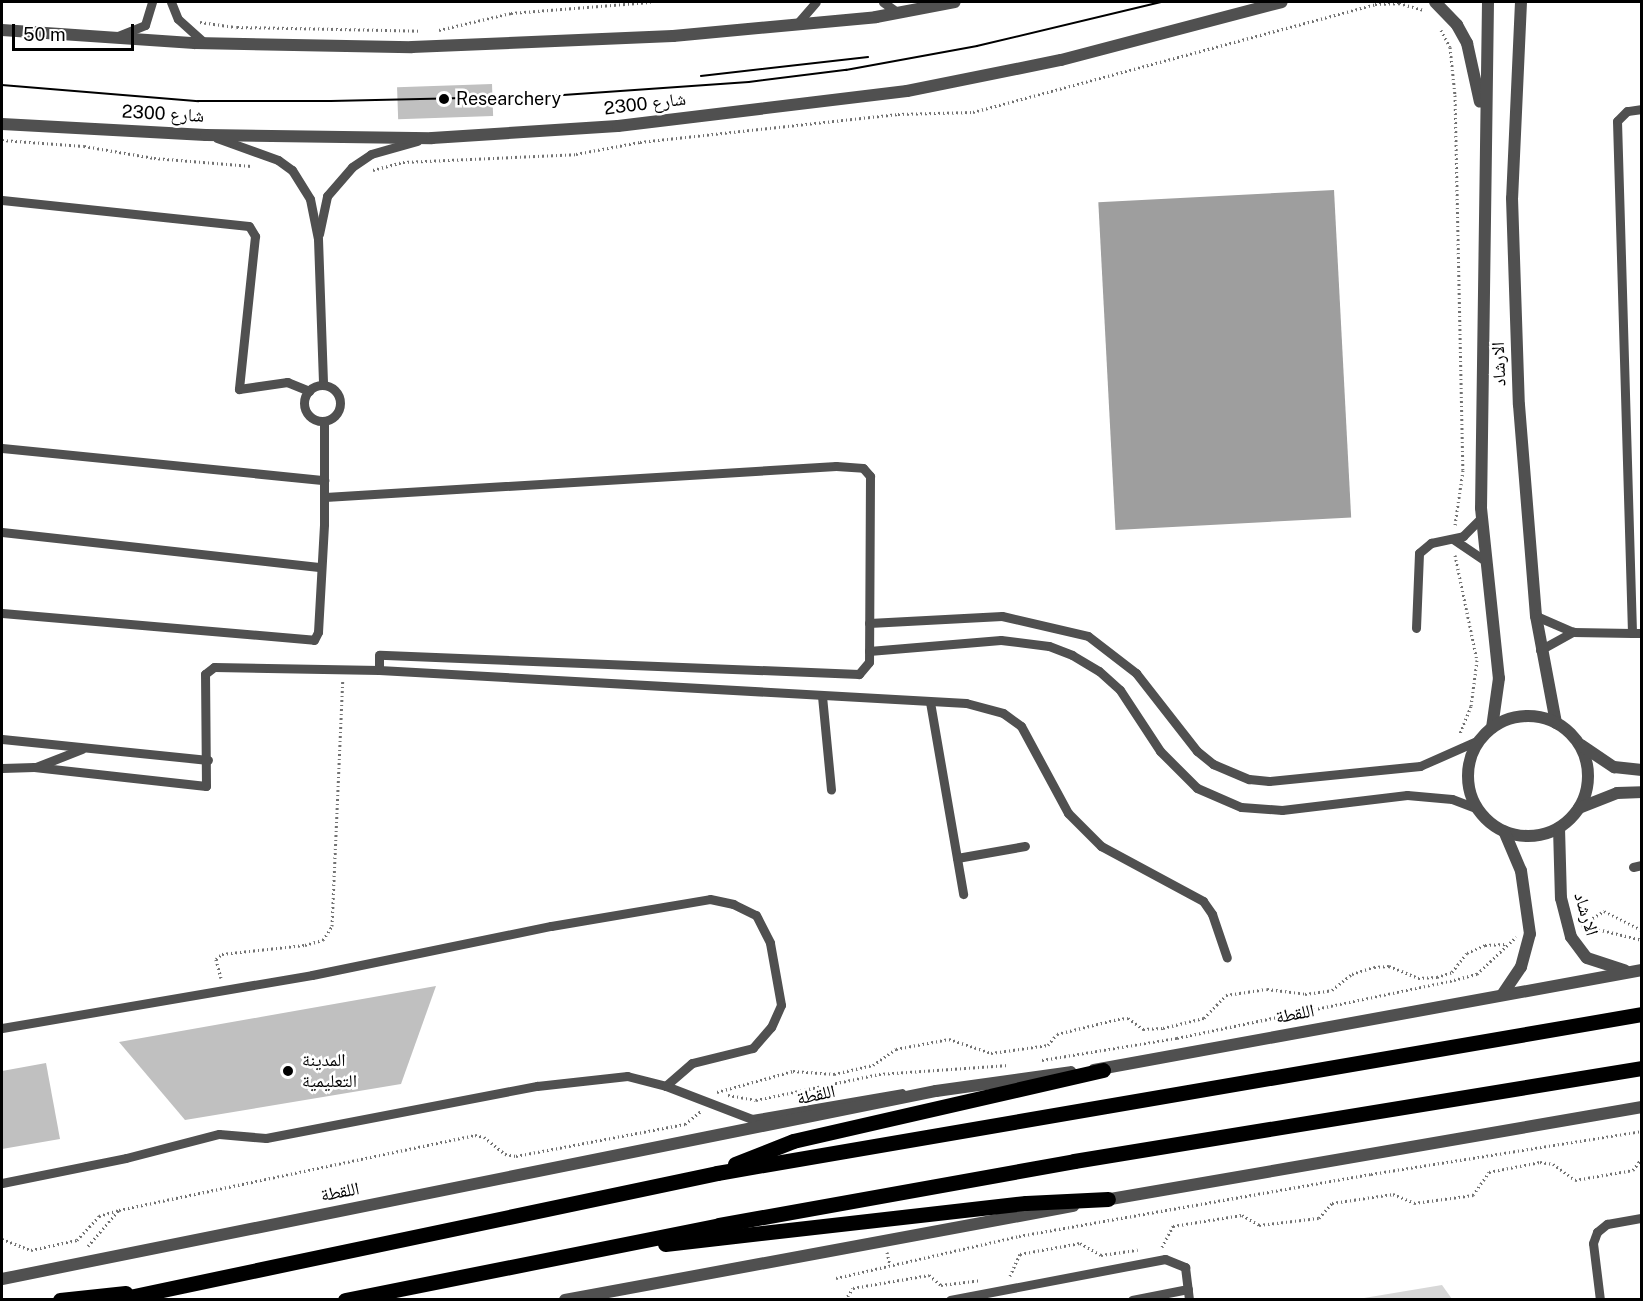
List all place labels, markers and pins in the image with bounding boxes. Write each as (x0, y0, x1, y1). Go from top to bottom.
place label: Researchery (456, 88, 561, 110)
marker: Researchery (437, 92, 451, 106)
place label: المدينة التعليمية (302, 1050, 357, 1092)
marker: المدينة التعليمية (279, 1062, 297, 1080)

